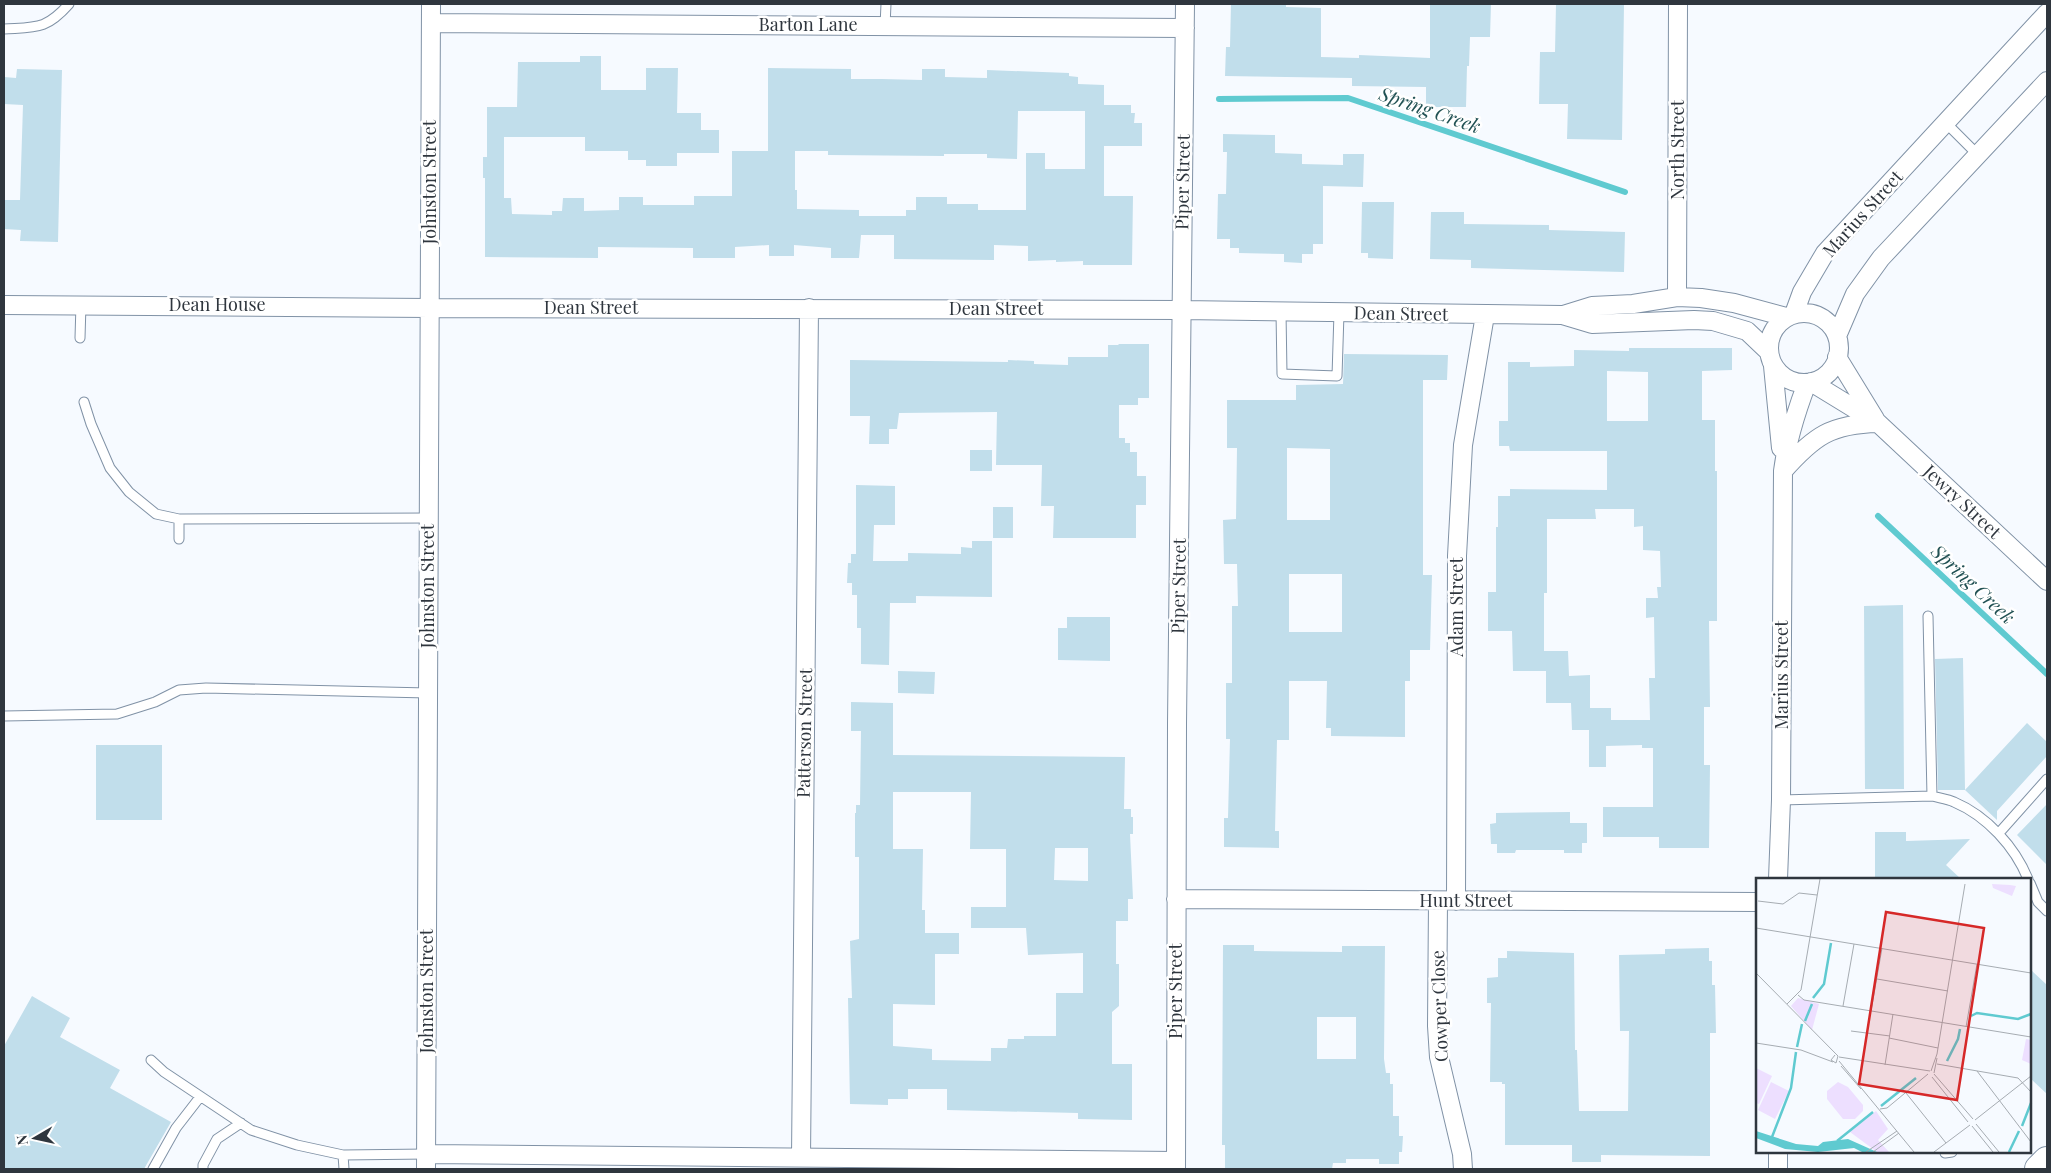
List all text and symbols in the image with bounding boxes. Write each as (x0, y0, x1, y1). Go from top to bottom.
street label: Barton Lane (758, 12, 858, 36)
water label: Spring Creek (1375, 79, 1485, 139)
street label: North Street (1665, 99, 1689, 200)
street label: Johnston Street (417, 119, 441, 245)
street label: Piper Street (1169, 133, 1195, 230)
street label: Marius Street (1817, 164, 1908, 262)
street label: Dean House (168, 292, 266, 316)
street label: Dean Street (544, 295, 639, 319)
street label: Dean Street (949, 296, 1044, 320)
street label: Dean Street (1353, 300, 1449, 326)
street label: Jewry Street (1918, 458, 2007, 544)
street label: Johnston Street (415, 523, 439, 649)
street label: Piper Street (1165, 537, 1191, 634)
water label: Spring Creek (1925, 537, 2021, 629)
street label: Adam Street (1444, 557, 1468, 658)
street label: Marius Street (1769, 620, 1793, 730)
street label: Patterson Street (791, 667, 817, 798)
inset map (1756, 878, 2031, 1153)
street label: Hunt Street (1419, 888, 1513, 912)
street label: Johnston Street (414, 928, 438, 1054)
street label: Piper Street (1163, 942, 1187, 1039)
street label: Cowper Close (1425, 950, 1453, 1062)
north arrow (10, 1113, 60, 1163)
text: N (11, 1134, 32, 1147)

